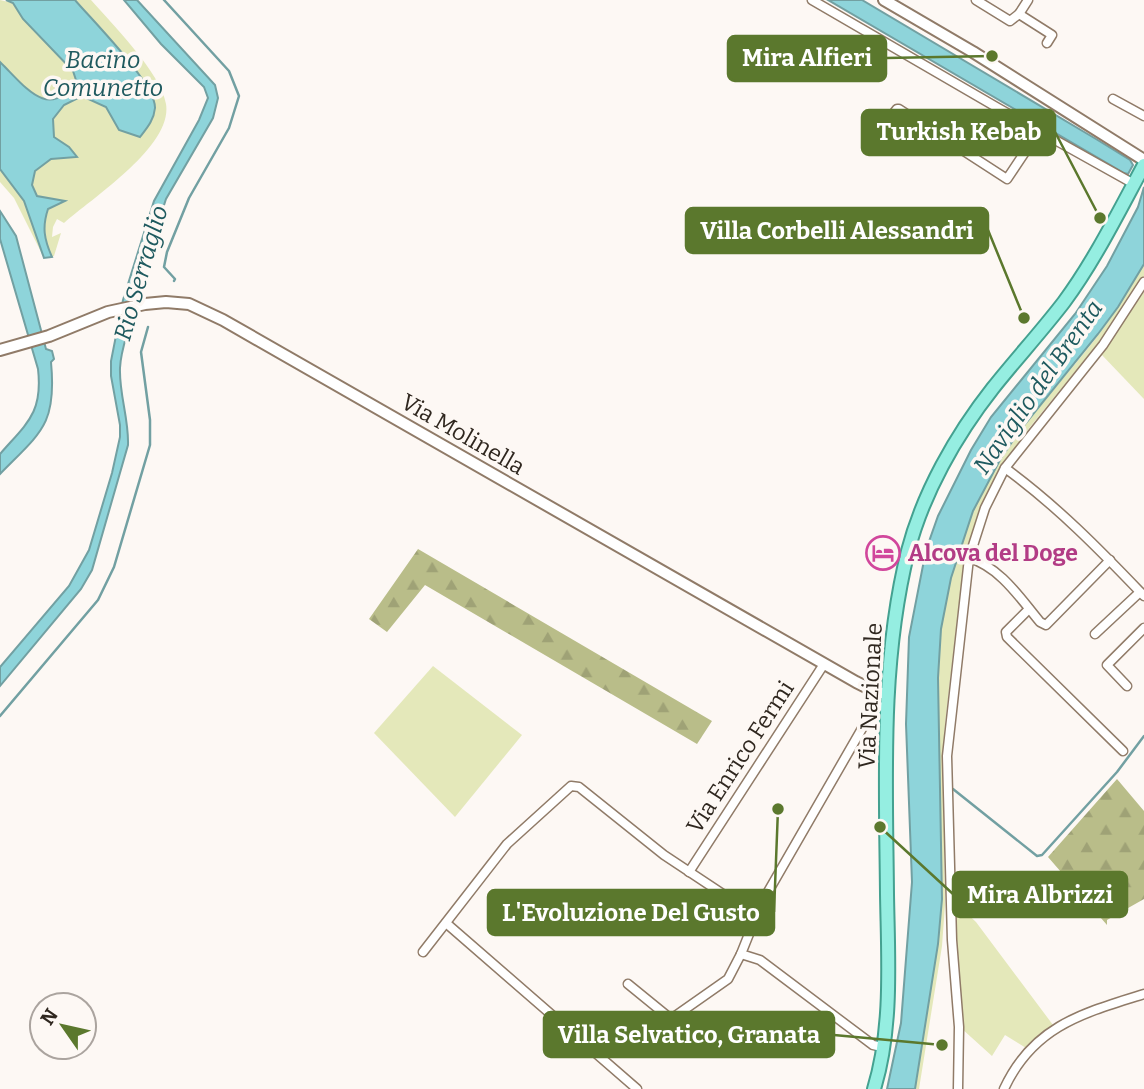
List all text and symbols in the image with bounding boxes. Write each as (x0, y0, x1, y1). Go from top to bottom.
callout: Mira Alfieri (728, 36, 886, 81)
text: Mira Alfieri (742, 44, 872, 72)
water label: Bacino Comunetto (43, 46, 163, 102)
callout: Turkish Kebab (862, 110, 1055, 155)
text: Turkish Kebab (877, 118, 1041, 146)
water label: Rio Serraglio (108, 202, 174, 344)
callout: Villa Corbelli Alessandri (686, 208, 988, 253)
text: Villa Corbelli Alessandri (700, 217, 974, 245)
water label: Naviglio del Brenta (968, 295, 1108, 479)
street label: Via Molinella (396, 387, 530, 481)
hotel icon: Alcova del Doge (864, 534, 902, 572)
place label: Alcova del Doge (908, 539, 1078, 567)
street label: Via Nazionale (852, 622, 888, 770)
street label: Via Enrico Fermi (680, 675, 800, 839)
callout: Mira Albrizzi (953, 872, 1127, 917)
text: Mira Albrizzi (967, 881, 1113, 909)
callout: L'Evoluzione Del Gusto (488, 890, 774, 935)
text: L'Evoluzione Del Gusto (502, 899, 760, 927)
north arrow (28, 991, 98, 1061)
text: N (36, 1004, 63, 1029)
callout: Villa Selvatico, Granata (544, 1012, 834, 1057)
text: Villa Selvatico, Granata (558, 1021, 821, 1049)

